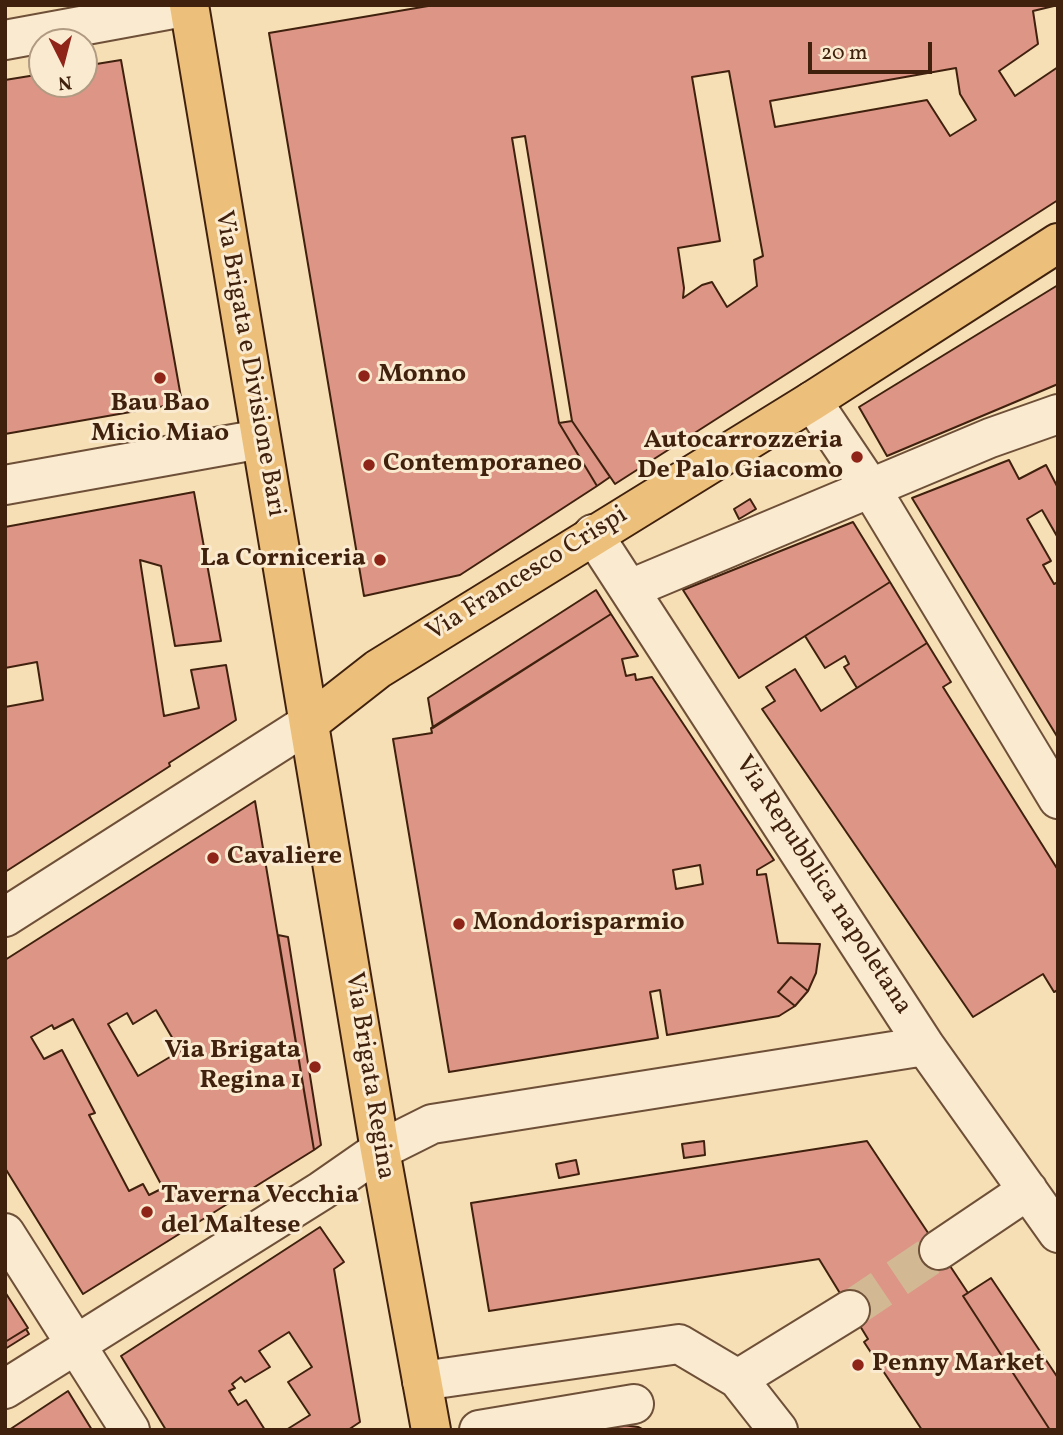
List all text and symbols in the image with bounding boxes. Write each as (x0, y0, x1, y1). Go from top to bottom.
north arrow (28, 28, 98, 98)
scale bar (811, 28, 935, 72)
text: 20 m (821, 39, 867, 68)
text: N (57, 68, 73, 96)
street label: Via Brigata e Divisione Bari (206, 209, 290, 519)
place label: Monno (378, 360, 466, 392)
marker: Monno (356, 368, 372, 384)
marker: Bau Bao Micio Miao (152, 370, 168, 386)
place label: Bau Bao Micio Miao (91, 389, 229, 450)
place label: Autocarrozzeria De Palo Giacomo (637, 426, 843, 488)
place label: Contemporaneo (383, 449, 582, 481)
marker: Autocarrozzeria De Palo Giacomo (849, 449, 865, 465)
marker: Contemporaneo (361, 457, 377, 473)
street label: Via Francesco Crispi (422, 501, 634, 649)
place label: La Corniceria (200, 544, 366, 576)
marker: La Corniceria (372, 552, 388, 568)
street label: Via Repubblica napoletana (727, 751, 917, 1021)
place label: Cavaliere (227, 842, 342, 874)
marker: Cavaliere (205, 850, 221, 866)
place label: Mondorisparmio (473, 908, 685, 940)
marker: Mondorisparmio (451, 916, 467, 932)
street label: Via Brigata Regina (336, 970, 400, 1182)
place label: Via Brigata Regina 1 (164, 1036, 301, 1098)
marker: Via Brigata Regina 1 (307, 1059, 323, 1075)
place label: Taverna Vecchia del Maltese (161, 1181, 359, 1242)
marker: Taverna Vecchia del Maltese (139, 1204, 155, 1220)
place label: Penny Market (872, 1349, 1044, 1381)
marker: Penny Market (850, 1357, 866, 1373)

